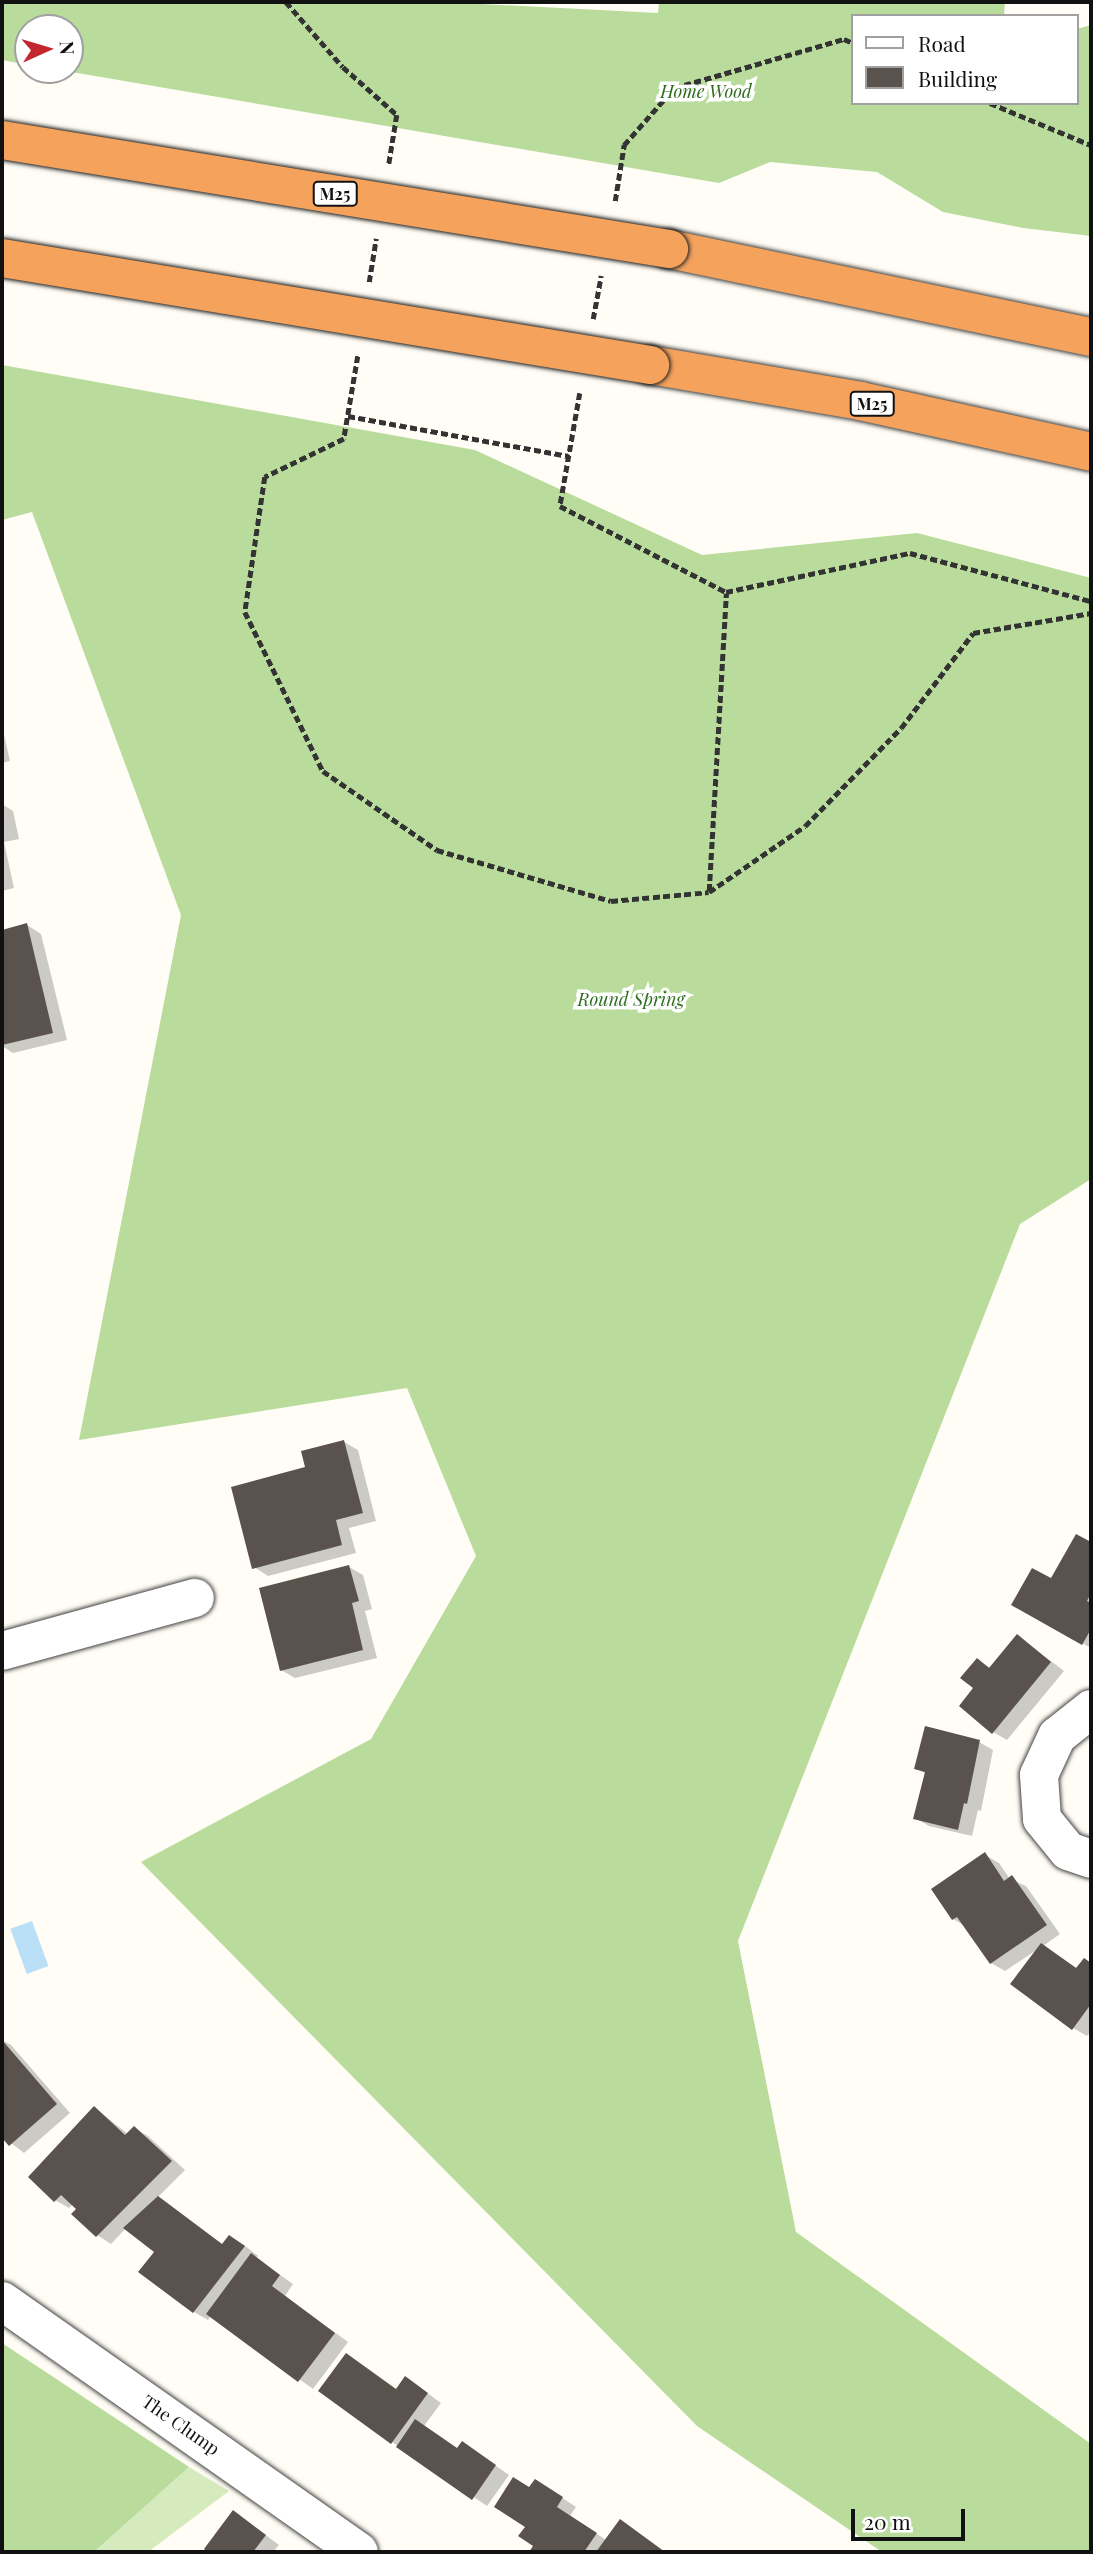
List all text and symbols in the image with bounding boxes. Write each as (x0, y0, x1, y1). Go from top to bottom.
north arrow (14, 14, 84, 84)
legend (852, 14, 1079, 105)
text: Road (918, 29, 966, 57)
text: N (55, 40, 81, 55)
text: Building (918, 64, 997, 92)
park label: Home Wood (660, 80, 752, 102)
road number: M25 (312, 182, 358, 206)
road number: M25 (849, 392, 895, 416)
park label: Round Spring (577, 988, 685, 1010)
street label: The Clump (138, 2390, 224, 2460)
scale bar (855, 2494, 969, 2538)
text: 20 m (864, 2507, 911, 2535)

